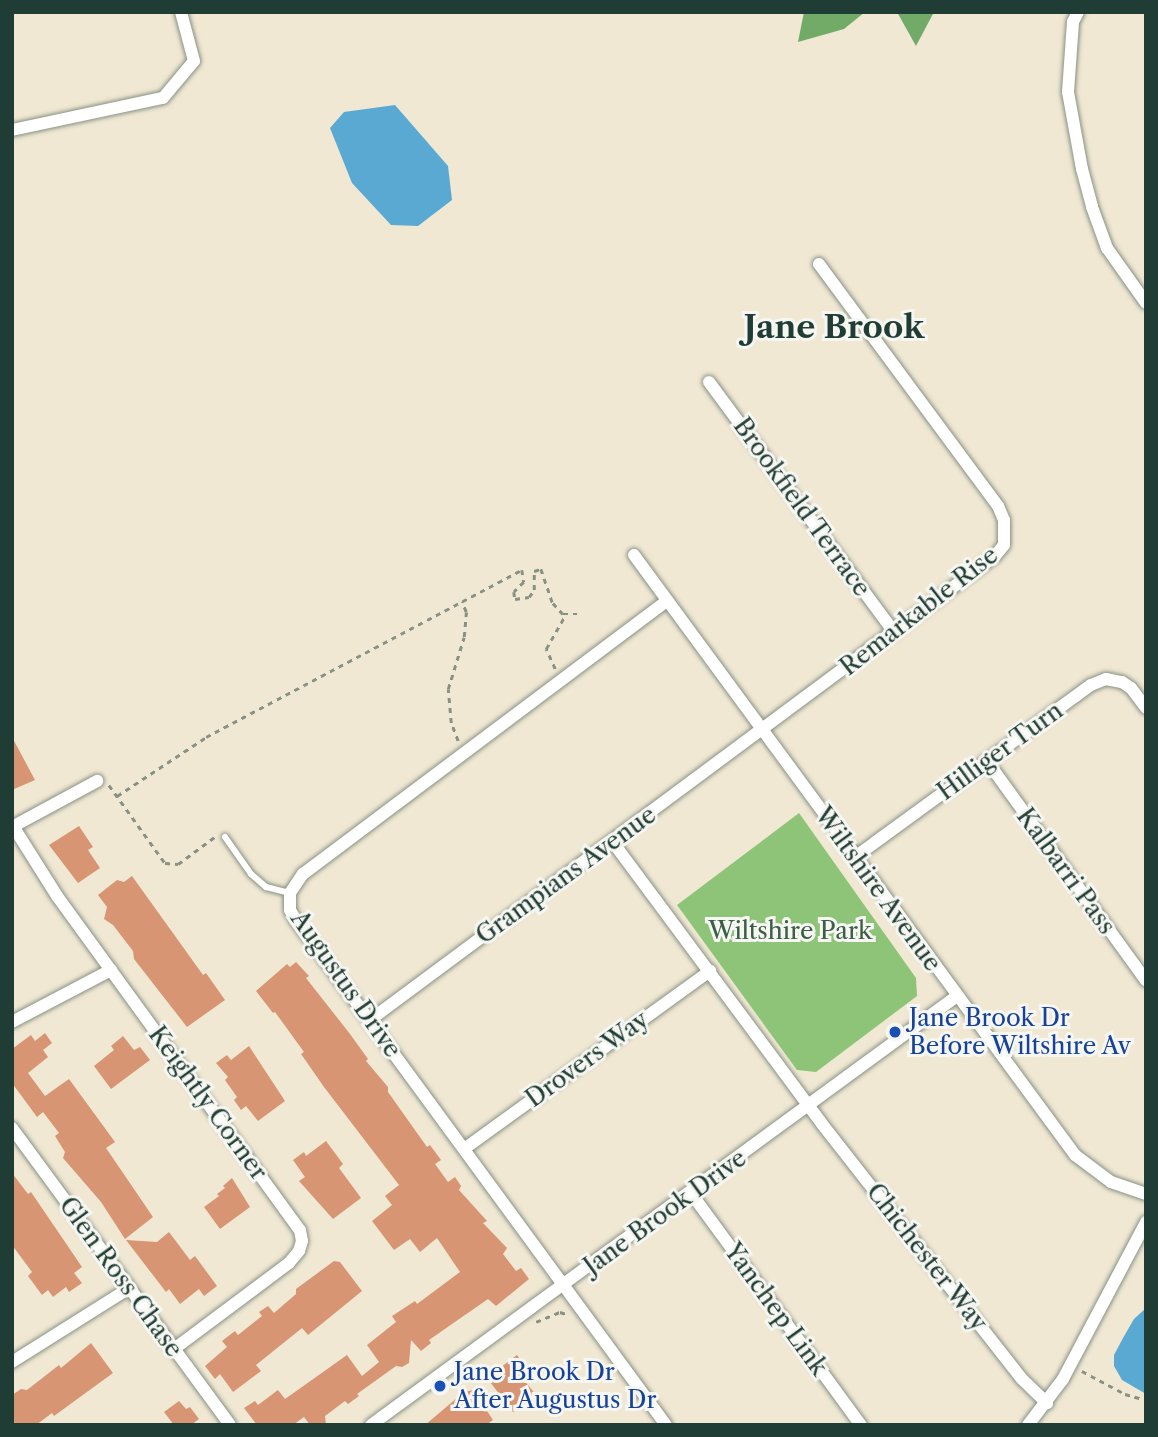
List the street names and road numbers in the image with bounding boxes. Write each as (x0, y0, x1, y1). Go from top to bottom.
street label: Brookfield Terrace (727, 412, 877, 602)
street label: Remarkable Rise (834, 540, 1004, 682)
street label: Hilliger Turn (931, 696, 1069, 806)
street label: Grampians Avenue (470, 800, 662, 950)
street label: Wiltshire Avenue (808, 801, 948, 977)
street label: Kalbarri Pass (1011, 802, 1121, 940)
street label: Augustus Drive (285, 905, 407, 1063)
street label: Drovers Way (520, 1005, 654, 1113)
street label: Keightly Corner (142, 1020, 274, 1186)
street label: Jane Brook Drive (578, 1143, 752, 1281)
street label: Chichester Way (860, 1177, 994, 1337)
street label: Glen Ross Chase (53, 1191, 189, 1363)
street label: Yanchep Link (718, 1237, 834, 1381)

